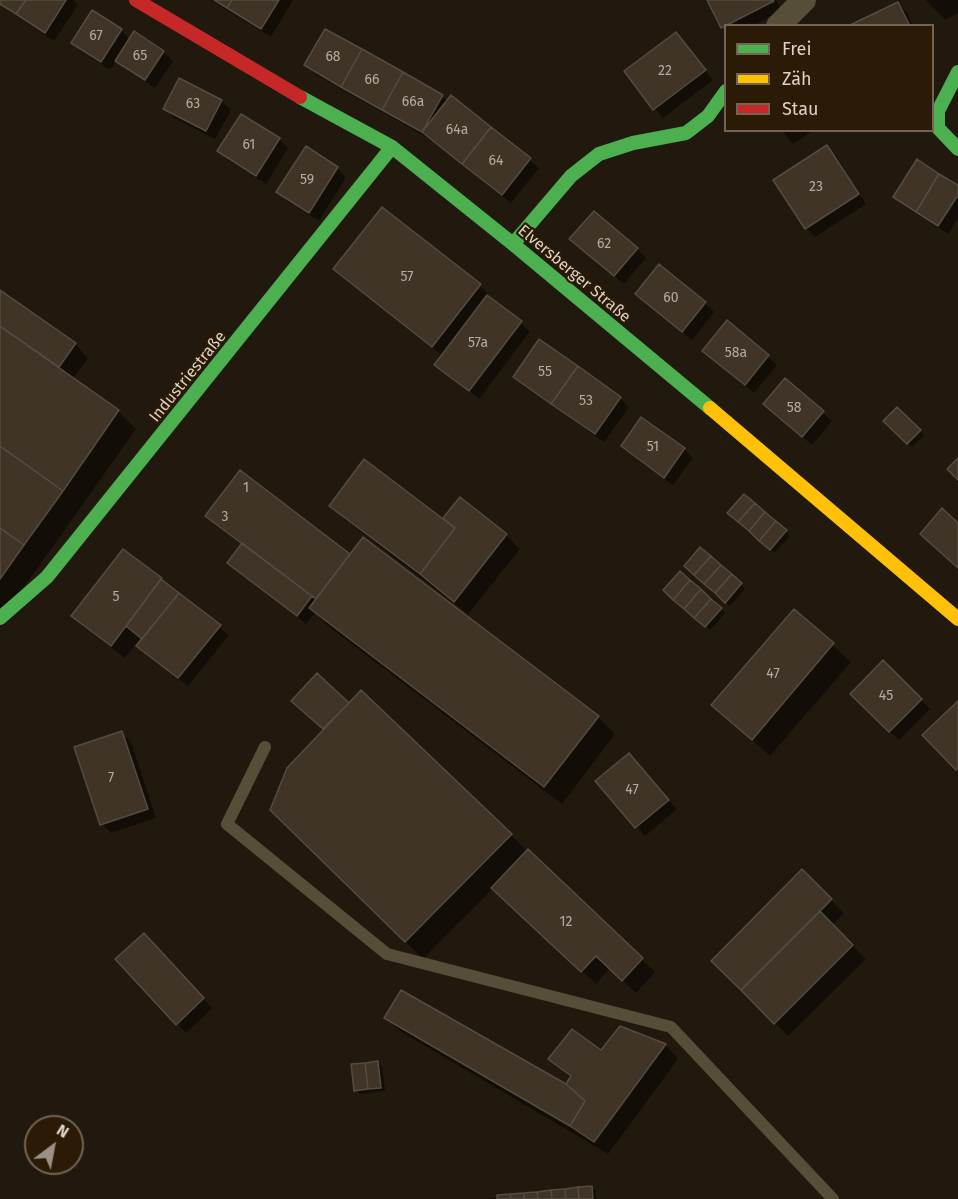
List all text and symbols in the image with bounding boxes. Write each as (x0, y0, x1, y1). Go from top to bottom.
legend (724, 24, 934, 132)
house number: 67 (89, 28, 103, 44)
text: Frei (782, 38, 812, 60)
house number: 65 (133, 48, 147, 64)
house number: 68 (325, 49, 341, 65)
house number: 22 (658, 63, 672, 79)
text: Zäh (782, 68, 811, 90)
house number: 66 (365, 72, 379, 88)
house number: 66a (402, 94, 424, 110)
house number: 63 (186, 96, 200, 112)
text: Stau (782, 98, 818, 120)
house number: 64a (446, 122, 468, 138)
house number: 61 (243, 137, 255, 153)
house number: 64 (489, 153, 503, 169)
house number: 59 (300, 172, 314, 188)
house number: 23 (809, 179, 823, 195)
street label: Elversberger Straße (514, 221, 634, 327)
house number: 62 (597, 236, 611, 252)
house number: 57 (401, 269, 413, 285)
house number: 60 (663, 290, 679, 306)
street label: Industriestraße (145, 328, 231, 426)
house number: 57a (468, 335, 488, 351)
house number: 58a (725, 345, 747, 361)
house number: 55 (538, 364, 552, 380)
house number: 53 (579, 393, 593, 409)
house number: 58 (787, 400, 801, 416)
house number: 51 (647, 439, 659, 455)
house number: 1 (243, 480, 249, 496)
house number: 3 (222, 509, 228, 525)
house number: 5 (112, 589, 120, 605)
house number: 47 (766, 666, 780, 682)
house number: 45 (879, 688, 893, 704)
house number: 7 (108, 770, 114, 786)
house number: 47 (625, 782, 639, 798)
house number: 12 (560, 914, 572, 930)
north arrow (24, 1115, 84, 1175)
text: N (53, 1120, 72, 1142)

